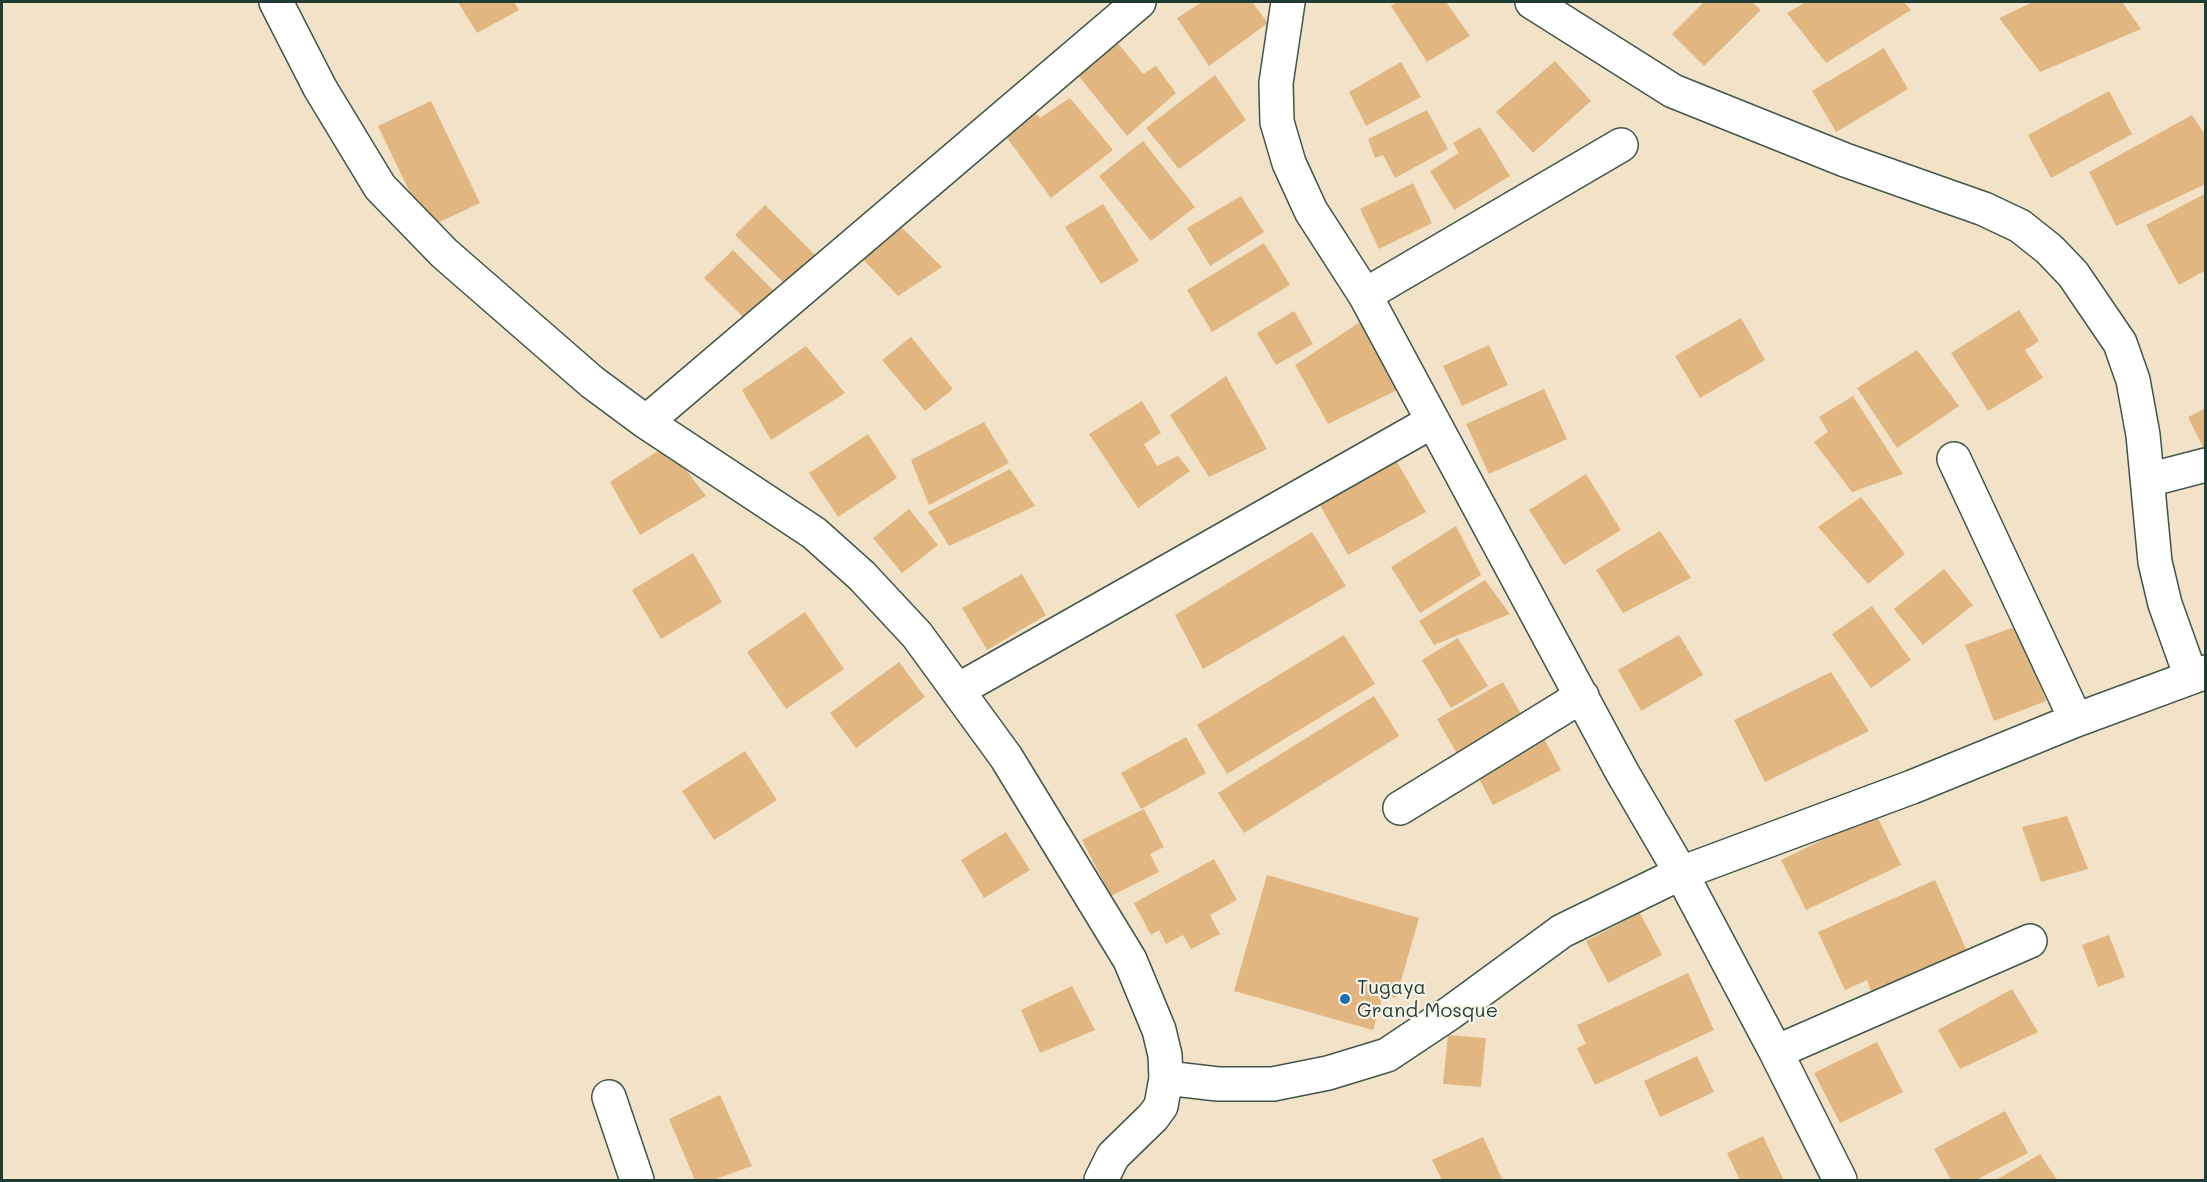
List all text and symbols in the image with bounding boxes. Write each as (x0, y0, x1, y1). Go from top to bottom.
place label: Tugaya Grand Mosque (1357, 976, 1498, 1023)
marker: Tugaya Grand Mosque (1338, 992, 1352, 1006)

